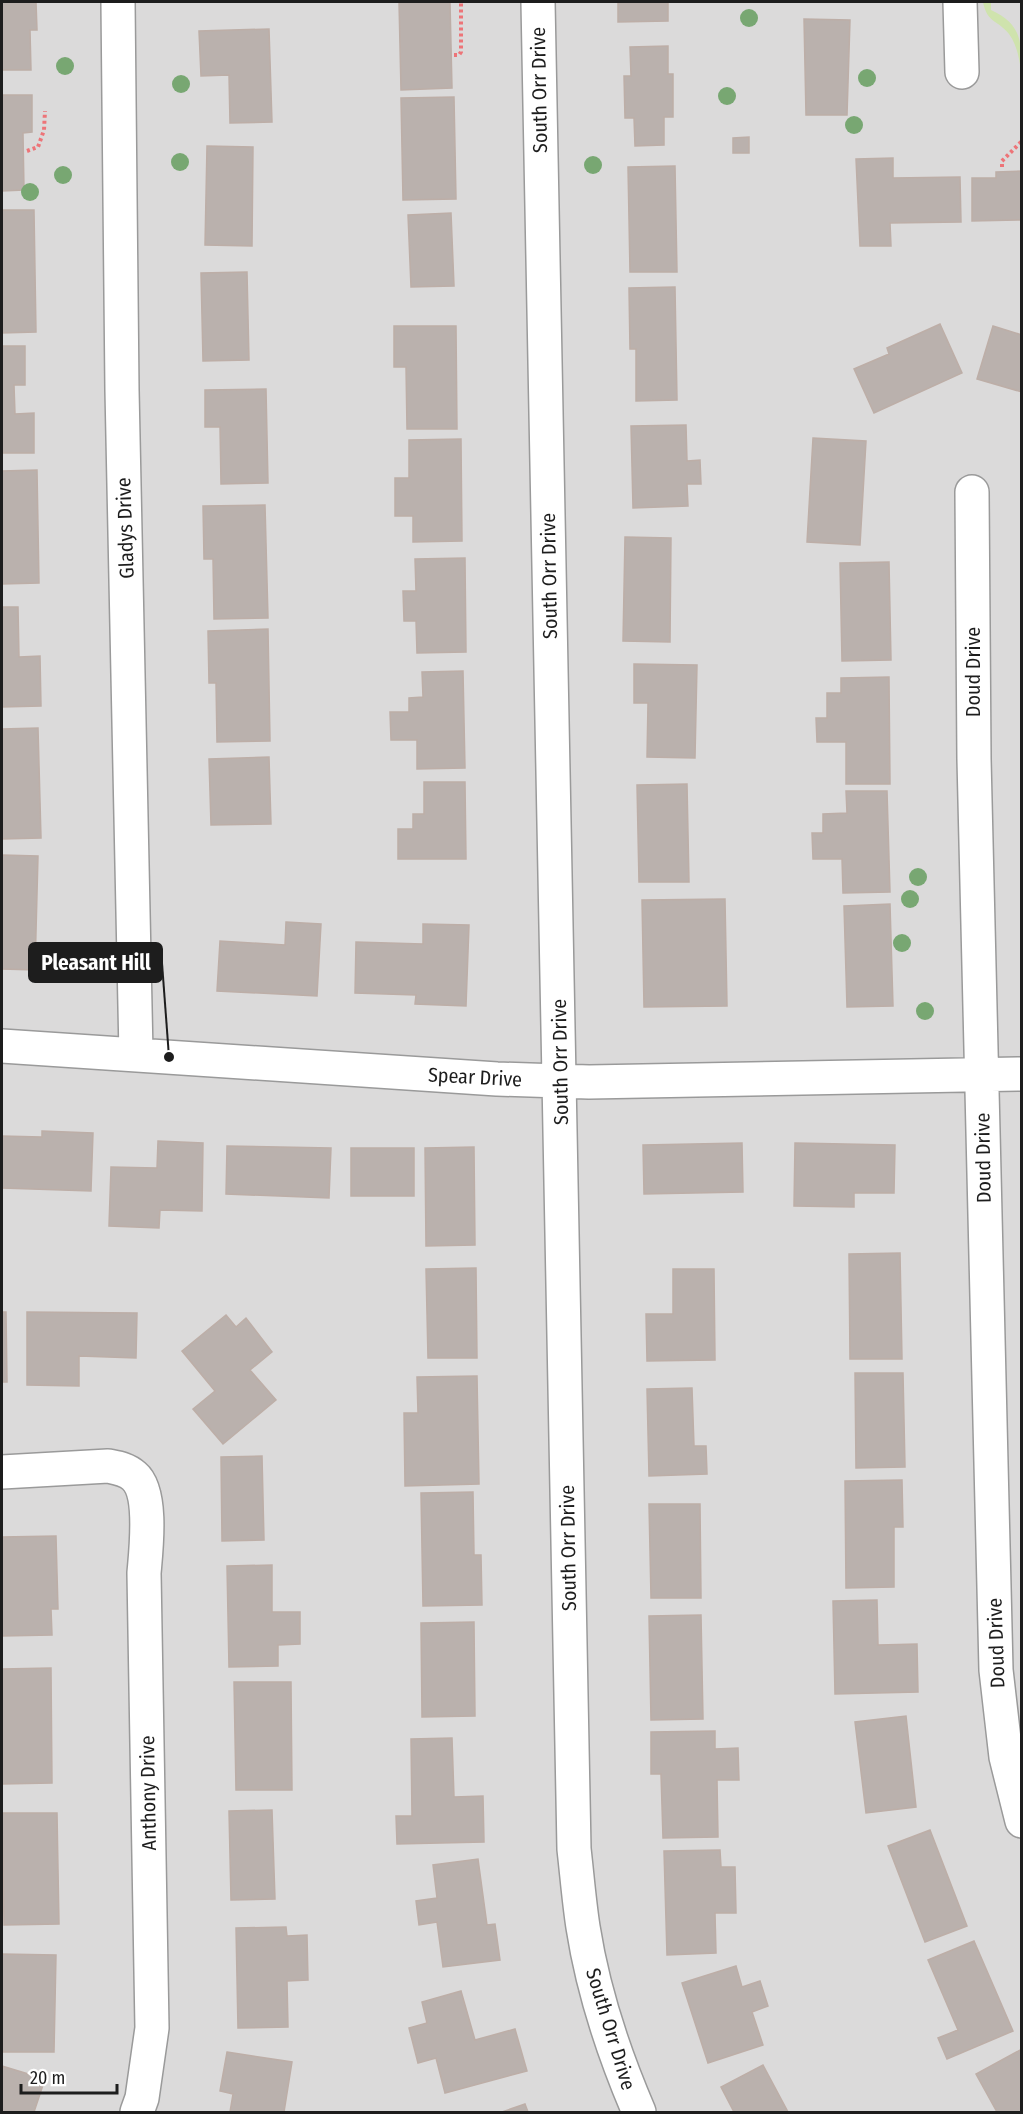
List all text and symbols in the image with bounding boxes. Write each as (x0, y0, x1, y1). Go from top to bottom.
street label: South Orr Drive (526, 27, 552, 153)
street label: Gladys Drive (111, 477, 139, 579)
street label: South Orr Drive (536, 513, 562, 639)
street label: Doud Drive (961, 627, 985, 717)
callout: Pleasant Hill (29, 943, 162, 982)
text: Pleasant Hill (41, 950, 151, 976)
street label: South Orr Drive (547, 999, 573, 1125)
street label: Spear Drive (427, 1063, 523, 1091)
street label: Doud Drive (970, 1113, 996, 1203)
street label: South Orr Drive (555, 1485, 581, 1611)
street label: Doud Drive (982, 1597, 1010, 1689)
street label: Anthony Drive (135, 1735, 161, 1851)
street label: South Orr Drive (581, 1965, 641, 2093)
scale bar (21, 2057, 117, 2095)
text: 20 m (30, 2067, 65, 2089)

